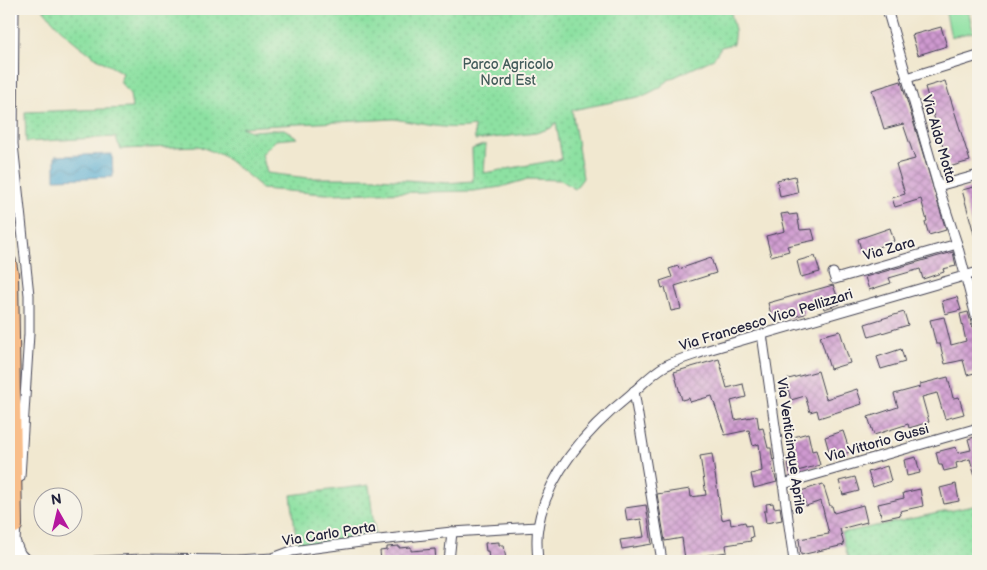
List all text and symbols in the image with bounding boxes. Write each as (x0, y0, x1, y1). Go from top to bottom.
park label: Parco Agricolo Nord Est (462, 56, 554, 89)
street label: Via Aldo Motta (918, 93, 960, 185)
street label: Via Zara (861, 234, 917, 264)
street label: Via Francesco Vico Pellizzari (677, 285, 855, 355)
street label: Via Venticinque Aprile (773, 377, 809, 515)
street label: Via Vittorio Gussi (823, 420, 931, 466)
north arrow (32, 488, 82, 538)
text: N (50, 490, 63, 509)
street label: Via Carlo Porta (281, 518, 377, 550)

